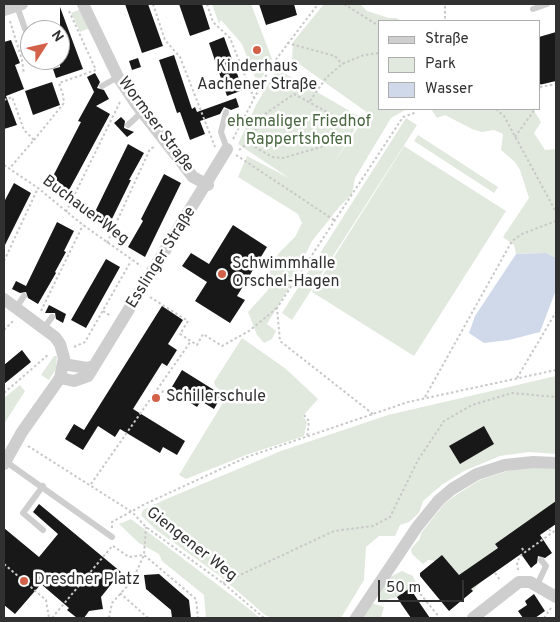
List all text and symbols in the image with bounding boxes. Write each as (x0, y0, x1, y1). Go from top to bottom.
north arrow (20, 20, 70, 70)
legend (378, 20, 540, 110)
text: N (47, 28, 67, 46)
text: Straße (425, 30, 469, 49)
marker: Kinderhaus Aachener Straße (251, 44, 263, 56)
text: Park (425, 55, 456, 74)
place label: Kinderhaus Aachener Straße (197, 58, 317, 96)
street label: Wormser Straße (113, 74, 197, 176)
text: Wasser (425, 80, 473, 99)
park label: ehemaliger Friedhof Rappertshofen (227, 113, 371, 151)
street label: Buchauer Weg (38, 172, 132, 250)
street label: Esslinger Straße (123, 204, 201, 312)
place label: Schwimmhalle Orschel-Hagen (232, 255, 339, 293)
marker: Schwimmhalle Orschel-Hagen (216, 268, 228, 280)
place label: Schillerschule (166, 388, 266, 408)
marker: Schillerschule (150, 392, 162, 404)
street label: Giengener Weg (142, 504, 240, 586)
scale bar (380, 570, 466, 602)
place label: Dresdner Platz (34, 571, 140, 591)
marker: Dresdner Platz (18, 575, 30, 587)
text: 50 m (386, 579, 421, 598)

